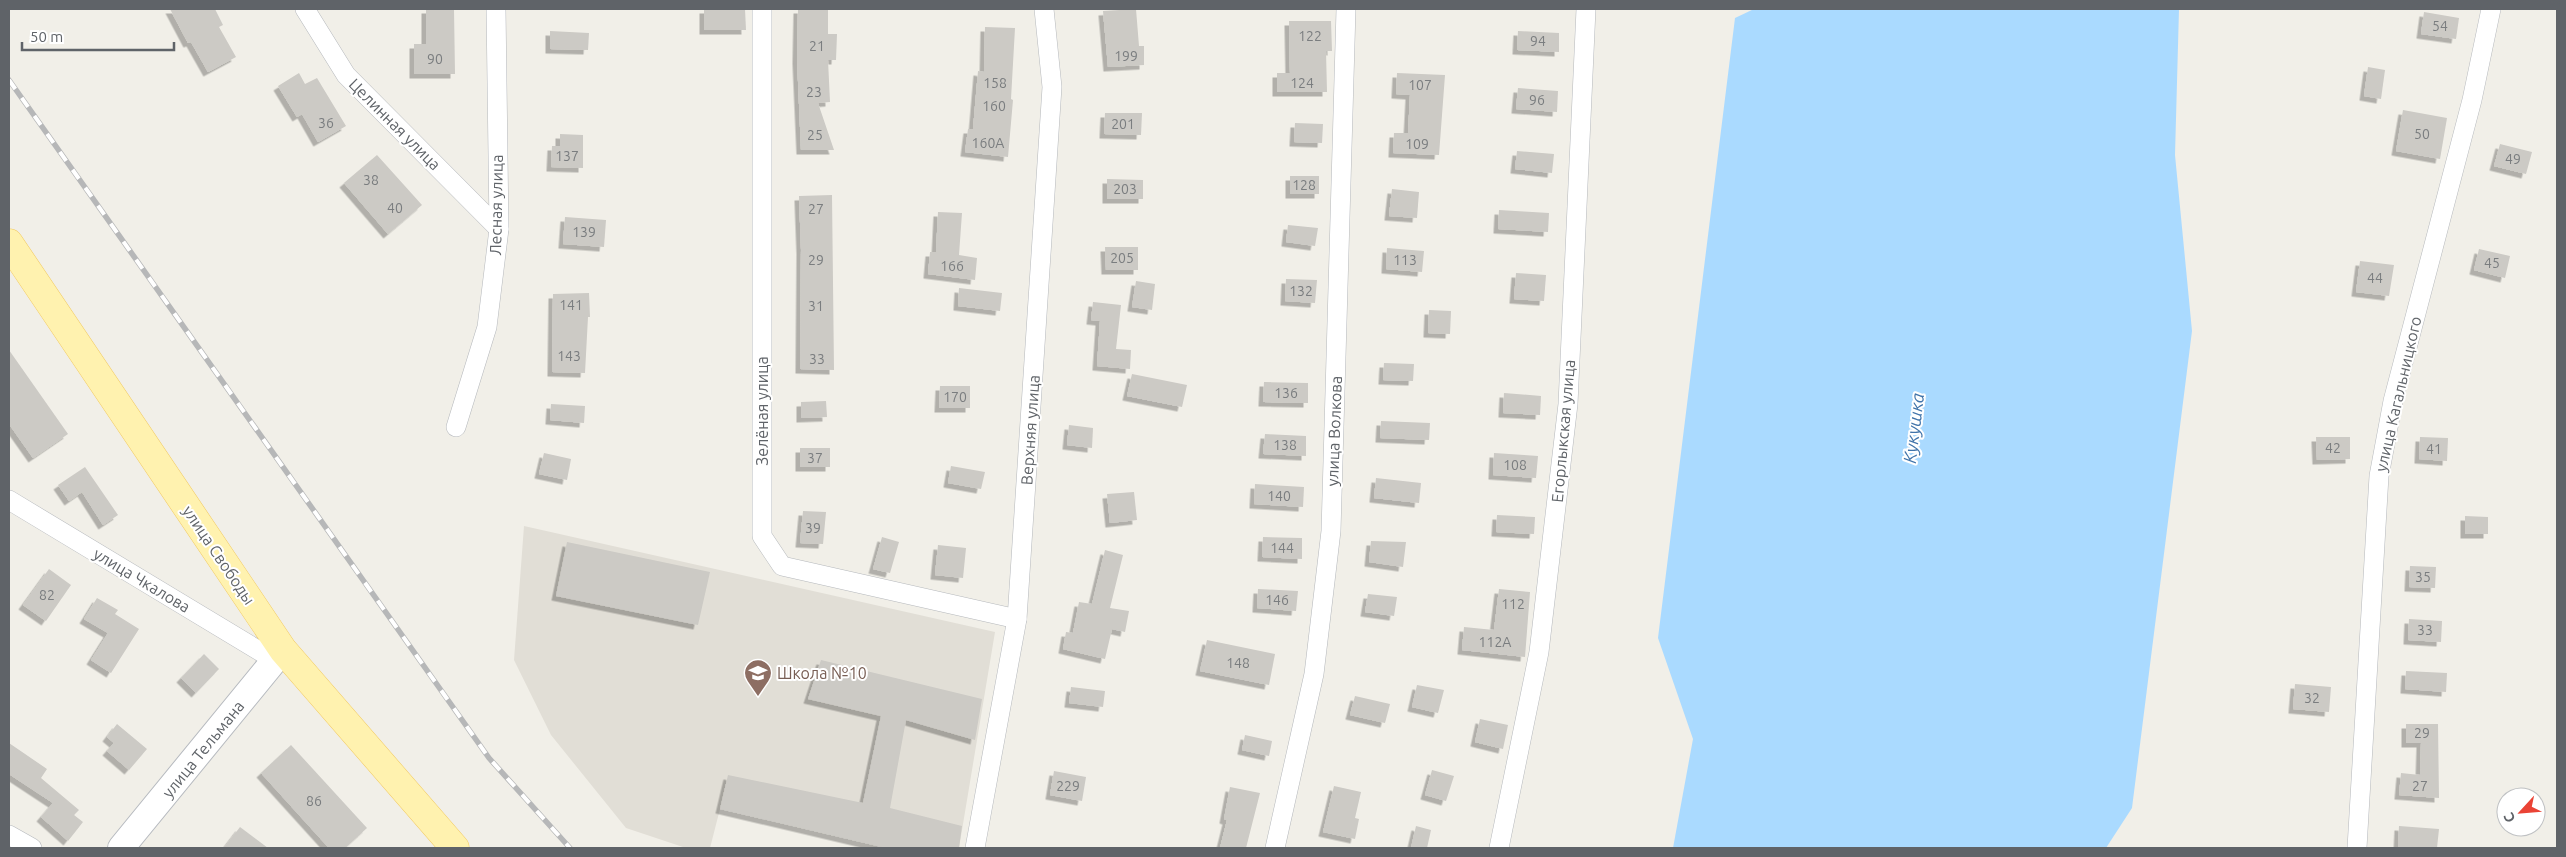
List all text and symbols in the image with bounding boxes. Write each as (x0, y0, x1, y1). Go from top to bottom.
house number: 54 (2432, 18, 2448, 34)
scale bar (22, 20, 175, 52)
text: 50 m (30, 28, 63, 45)
house number: 122 (1298, 28, 1322, 44)
house number: 94 (1530, 33, 1546, 49)
house number: 21 (809, 38, 825, 54)
house number: 199 (1114, 48, 1138, 64)
house number: 90 (427, 51, 443, 67)
street label: Целинная улица (346, 75, 444, 173)
house number: 158 (983, 75, 1007, 91)
house number: 124 (1290, 75, 1314, 91)
house number: 107 (1408, 77, 1432, 93)
house number: 23 (806, 84, 822, 100)
house number: 96 (1529, 92, 1545, 108)
house number: 160 (982, 98, 1006, 114)
house number: 36 (318, 115, 334, 131)
house number: 201 (1111, 116, 1135, 132)
house number: 50 (2414, 126, 2430, 142)
house number: 25 (807, 127, 823, 143)
house number: 160А (972, 135, 1004, 151)
house number: 109 (1405, 136, 1429, 152)
house number: 137 (555, 148, 579, 164)
house number: 49 (2505, 151, 2521, 167)
street label: Лесная улица (486, 154, 506, 256)
house number: 38 (363, 172, 379, 188)
house number: 128 (1292, 177, 1316, 193)
house number: 203 (1113, 181, 1137, 197)
house number: 40 (387, 200, 403, 216)
house number: 27 (808, 201, 824, 217)
house number: 139 (572, 224, 596, 240)
house number: 205 (1110, 250, 1134, 266)
house number: 29 (808, 252, 824, 268)
house number: 113 (1393, 252, 1417, 268)
house number: 45 (2484, 255, 2500, 271)
house number: 166 (940, 258, 964, 274)
house number: 44 (2367, 270, 2383, 286)
house number: 132 (1289, 283, 1313, 299)
house number: 141 (559, 297, 583, 313)
house number: 31 (808, 298, 824, 314)
street label: улица Кагальницкого (2371, 315, 2425, 473)
house number: 143 (557, 348, 581, 364)
house number: 33 (809, 351, 825, 367)
street label: Зелёная улица (753, 356, 771, 466)
street label: Егорлыкская улица (1548, 359, 1578, 503)
street label: Верхняя улица (1017, 374, 1043, 486)
street label: улица Волкова (1323, 375, 1345, 487)
house number: 136 (1274, 385, 1298, 401)
house number: 170 (943, 389, 967, 405)
water label: Кукушка (1899, 391, 1927, 464)
house number: 138 (1273, 437, 1297, 453)
house number: 42 (2325, 440, 2341, 456)
house number: 41 (2426, 441, 2442, 457)
house number: 37 (807, 450, 823, 466)
house number: 108 (1503, 457, 1527, 473)
house number: 140 (1267, 488, 1291, 504)
street label: улица Свободы (179, 502, 259, 608)
house number: 39 (805, 520, 821, 536)
house number: 144 (1270, 540, 1294, 556)
street label: улица Чкалова (90, 544, 194, 616)
house number: 35 (2415, 569, 2431, 585)
house number: 82 (39, 587, 55, 603)
house number: 146 (1265, 592, 1289, 608)
house number: 112 (1501, 596, 1525, 612)
house number: 33 (2417, 622, 2433, 638)
house number: 112А (1479, 634, 1511, 650)
house number: 148 (1226, 655, 1250, 671)
school or university icon: Школа №10 (743, 658, 773, 697)
place label: Школа №10 (777, 664, 867, 682)
house number: 32 (2304, 690, 2320, 706)
street label: улица Тельмана (158, 697, 248, 801)
house number: 29 (2414, 725, 2430, 741)
house number: 229 (1056, 778, 1080, 794)
house number: 27 (2412, 778, 2428, 794)
north arrow (2496, 787, 2546, 837)
house number: 86 (306, 793, 322, 809)
text: С (2500, 810, 2518, 825)

